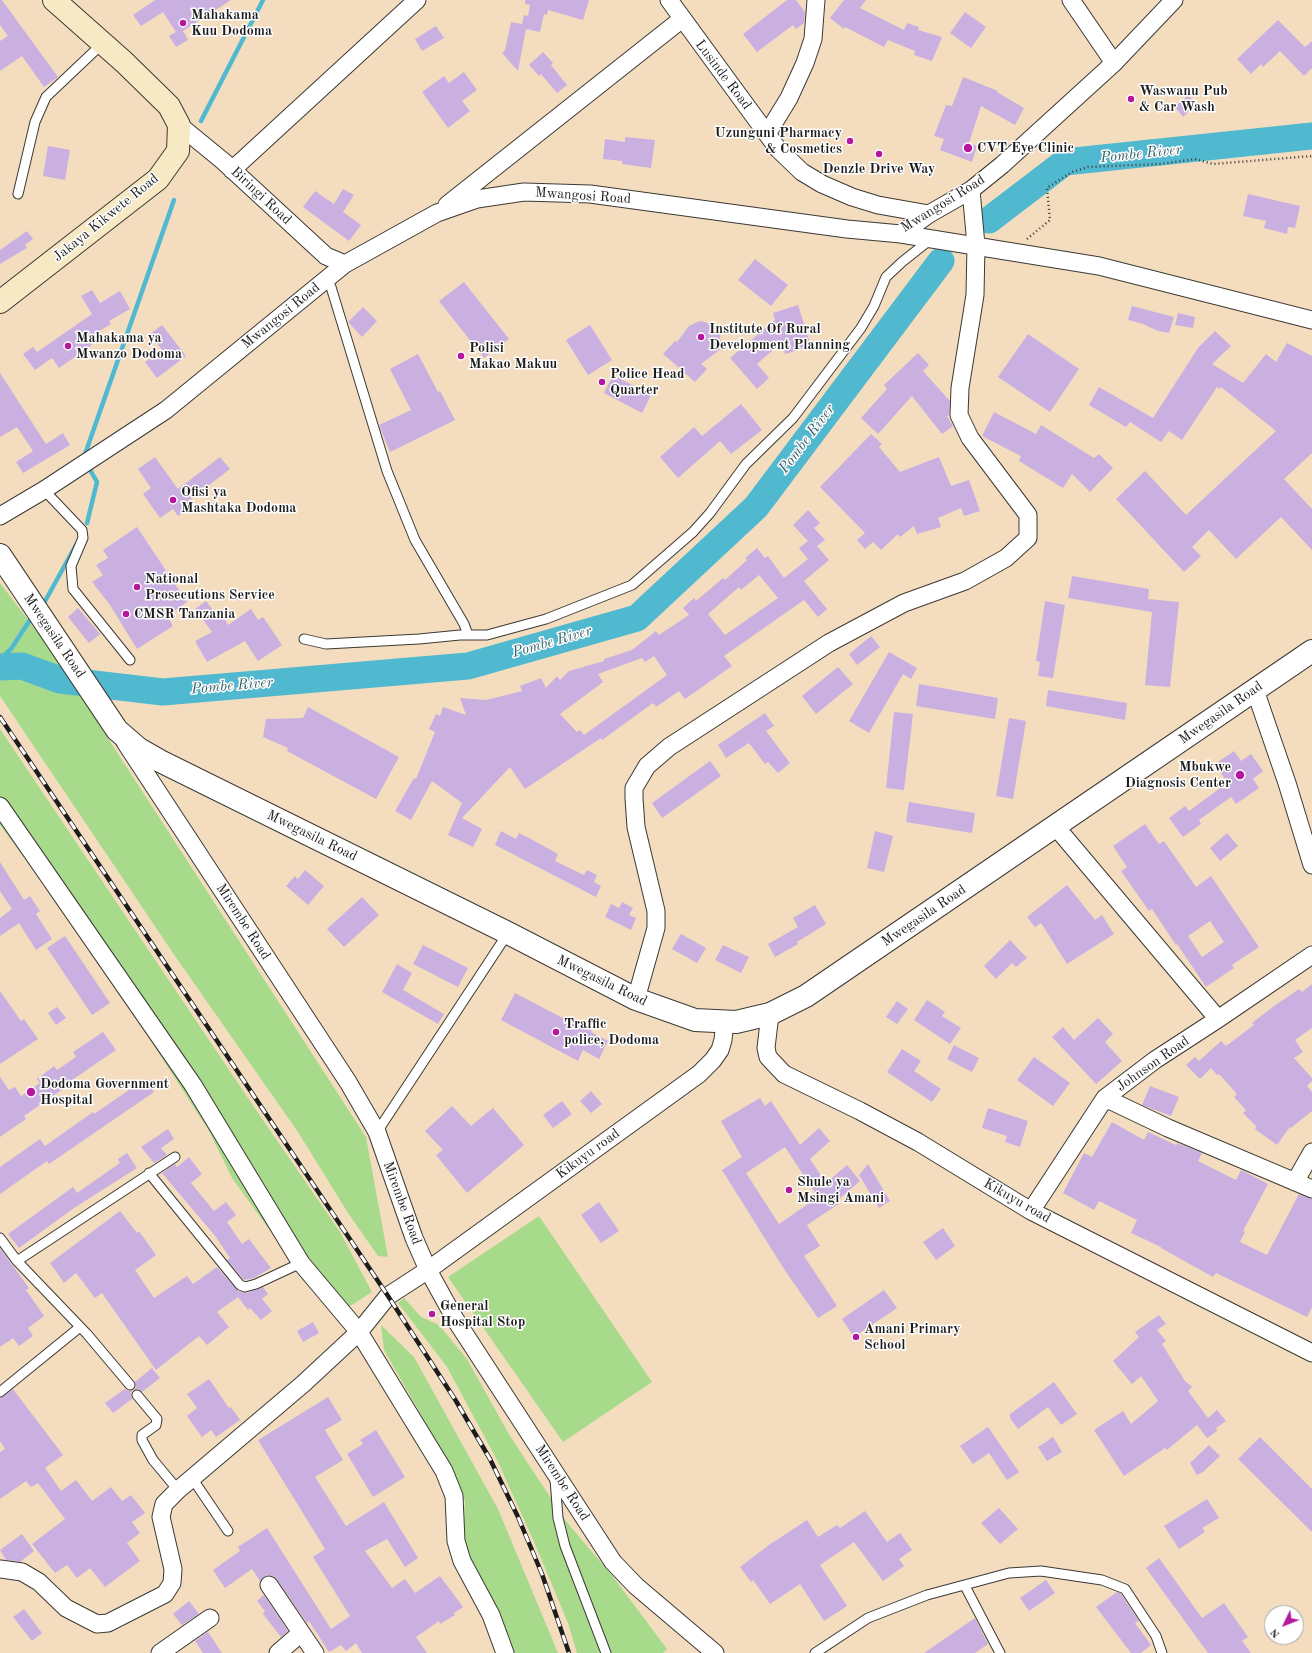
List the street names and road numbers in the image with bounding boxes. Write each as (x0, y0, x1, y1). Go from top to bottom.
street label: Lusinde Road (691, 37, 755, 113)
street label: Biringi Road (227, 164, 295, 228)
street label: Jakaya Kikwete Road (50, 170, 162, 266)
street label: Mwangosi Road (898, 171, 988, 237)
street label: Mwangosi Road (534, 184, 632, 208)
street label: Mwangosi Road (238, 279, 324, 353)
street label: Mwegasila Road (19, 590, 89, 682)
street label: Mwegasila Road (1176, 678, 1266, 748)
street label: Mwegasila Road (264, 807, 360, 865)
street label: Mirembe Road (212, 881, 274, 963)
street label: Mwegasila Road (878, 881, 970, 951)
street label: Mwegasila Road (554, 952, 650, 1010)
street label: Johnson Road (1113, 1033, 1193, 1095)
street label: Kikuyu road (553, 1125, 623, 1183)
street label: Mirembe Road (379, 1159, 425, 1247)
street label: Kikuyu road (980, 1175, 1054, 1227)
street label: Mirembe Road (531, 1442, 593, 1524)

